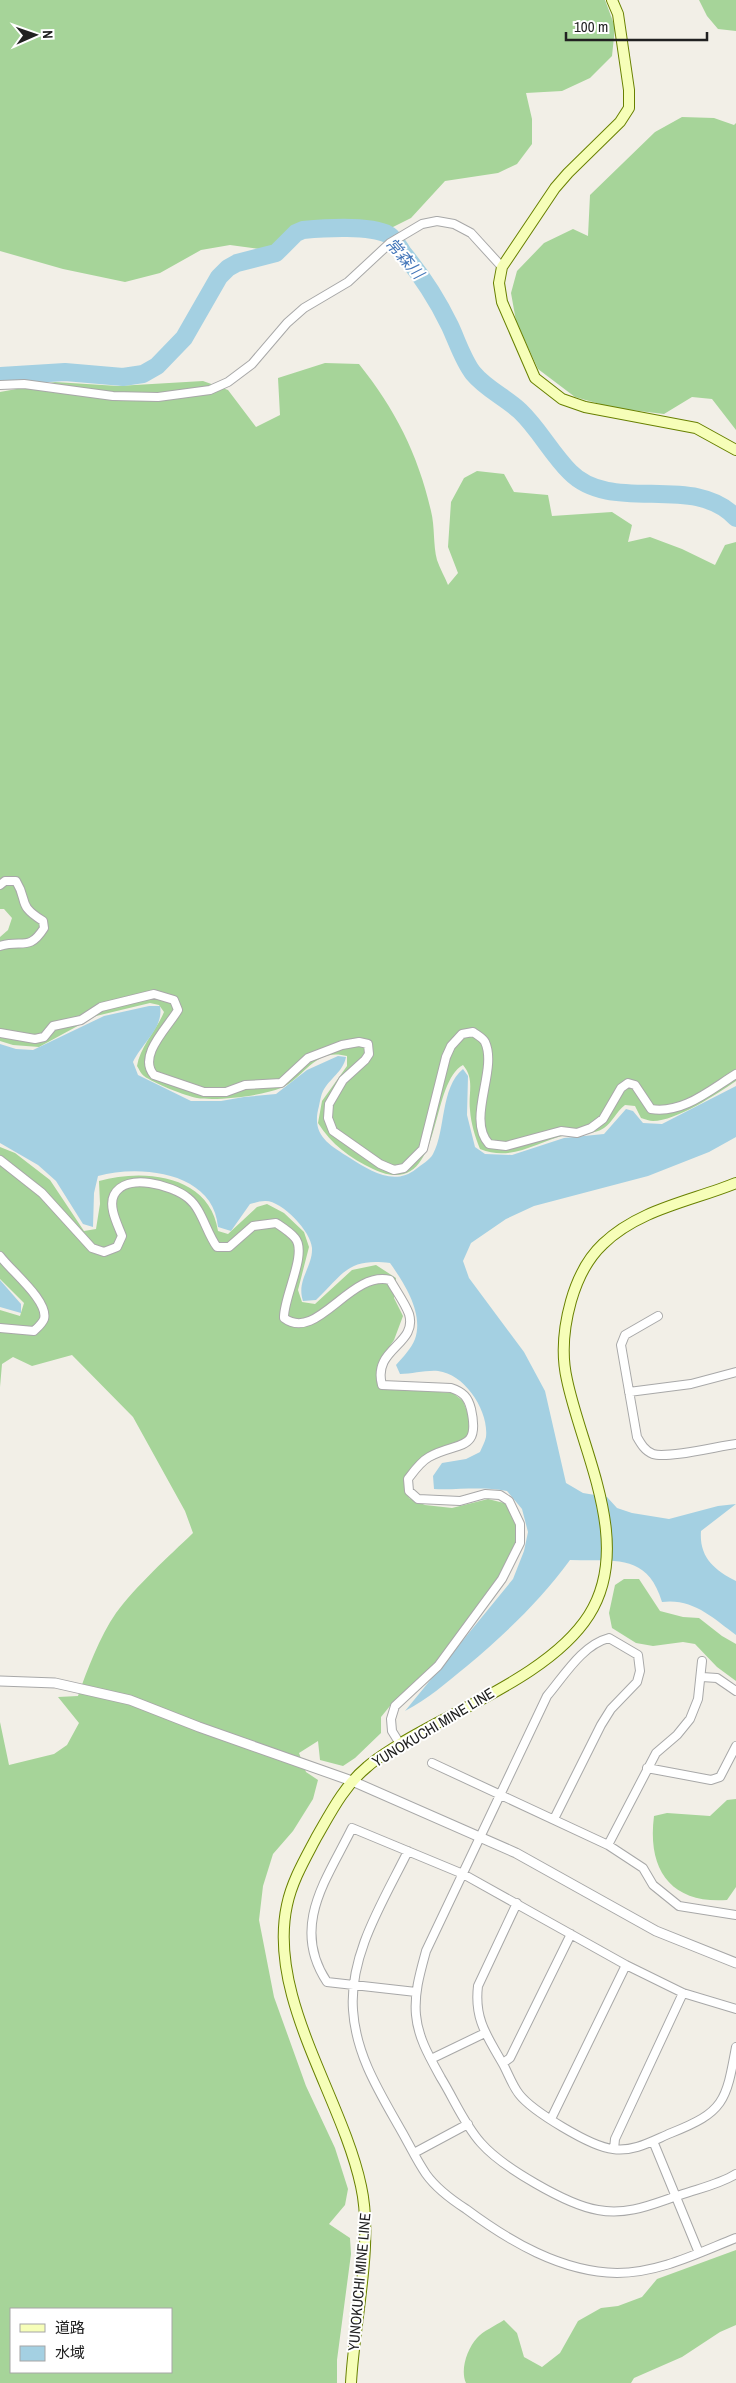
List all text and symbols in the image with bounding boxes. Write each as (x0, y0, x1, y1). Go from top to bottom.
north arrow (10, 10, 60, 60)
scale bar (566, 10, 707, 42)
text: 100 m (574, 16, 608, 37)
text: N (39, 30, 57, 39)
water label: 常森川 (381, 233, 430, 285)
street label: YUNOKUCHI MINE LINE (368, 1682, 498, 1772)
street label: YUNOKUCHI MINE LINE (342, 2212, 376, 2352)
legend (10, 2308, 172, 2373)
text: 道路 (55, 2317, 85, 2338)
text: 水域 (55, 2342, 85, 2363)

